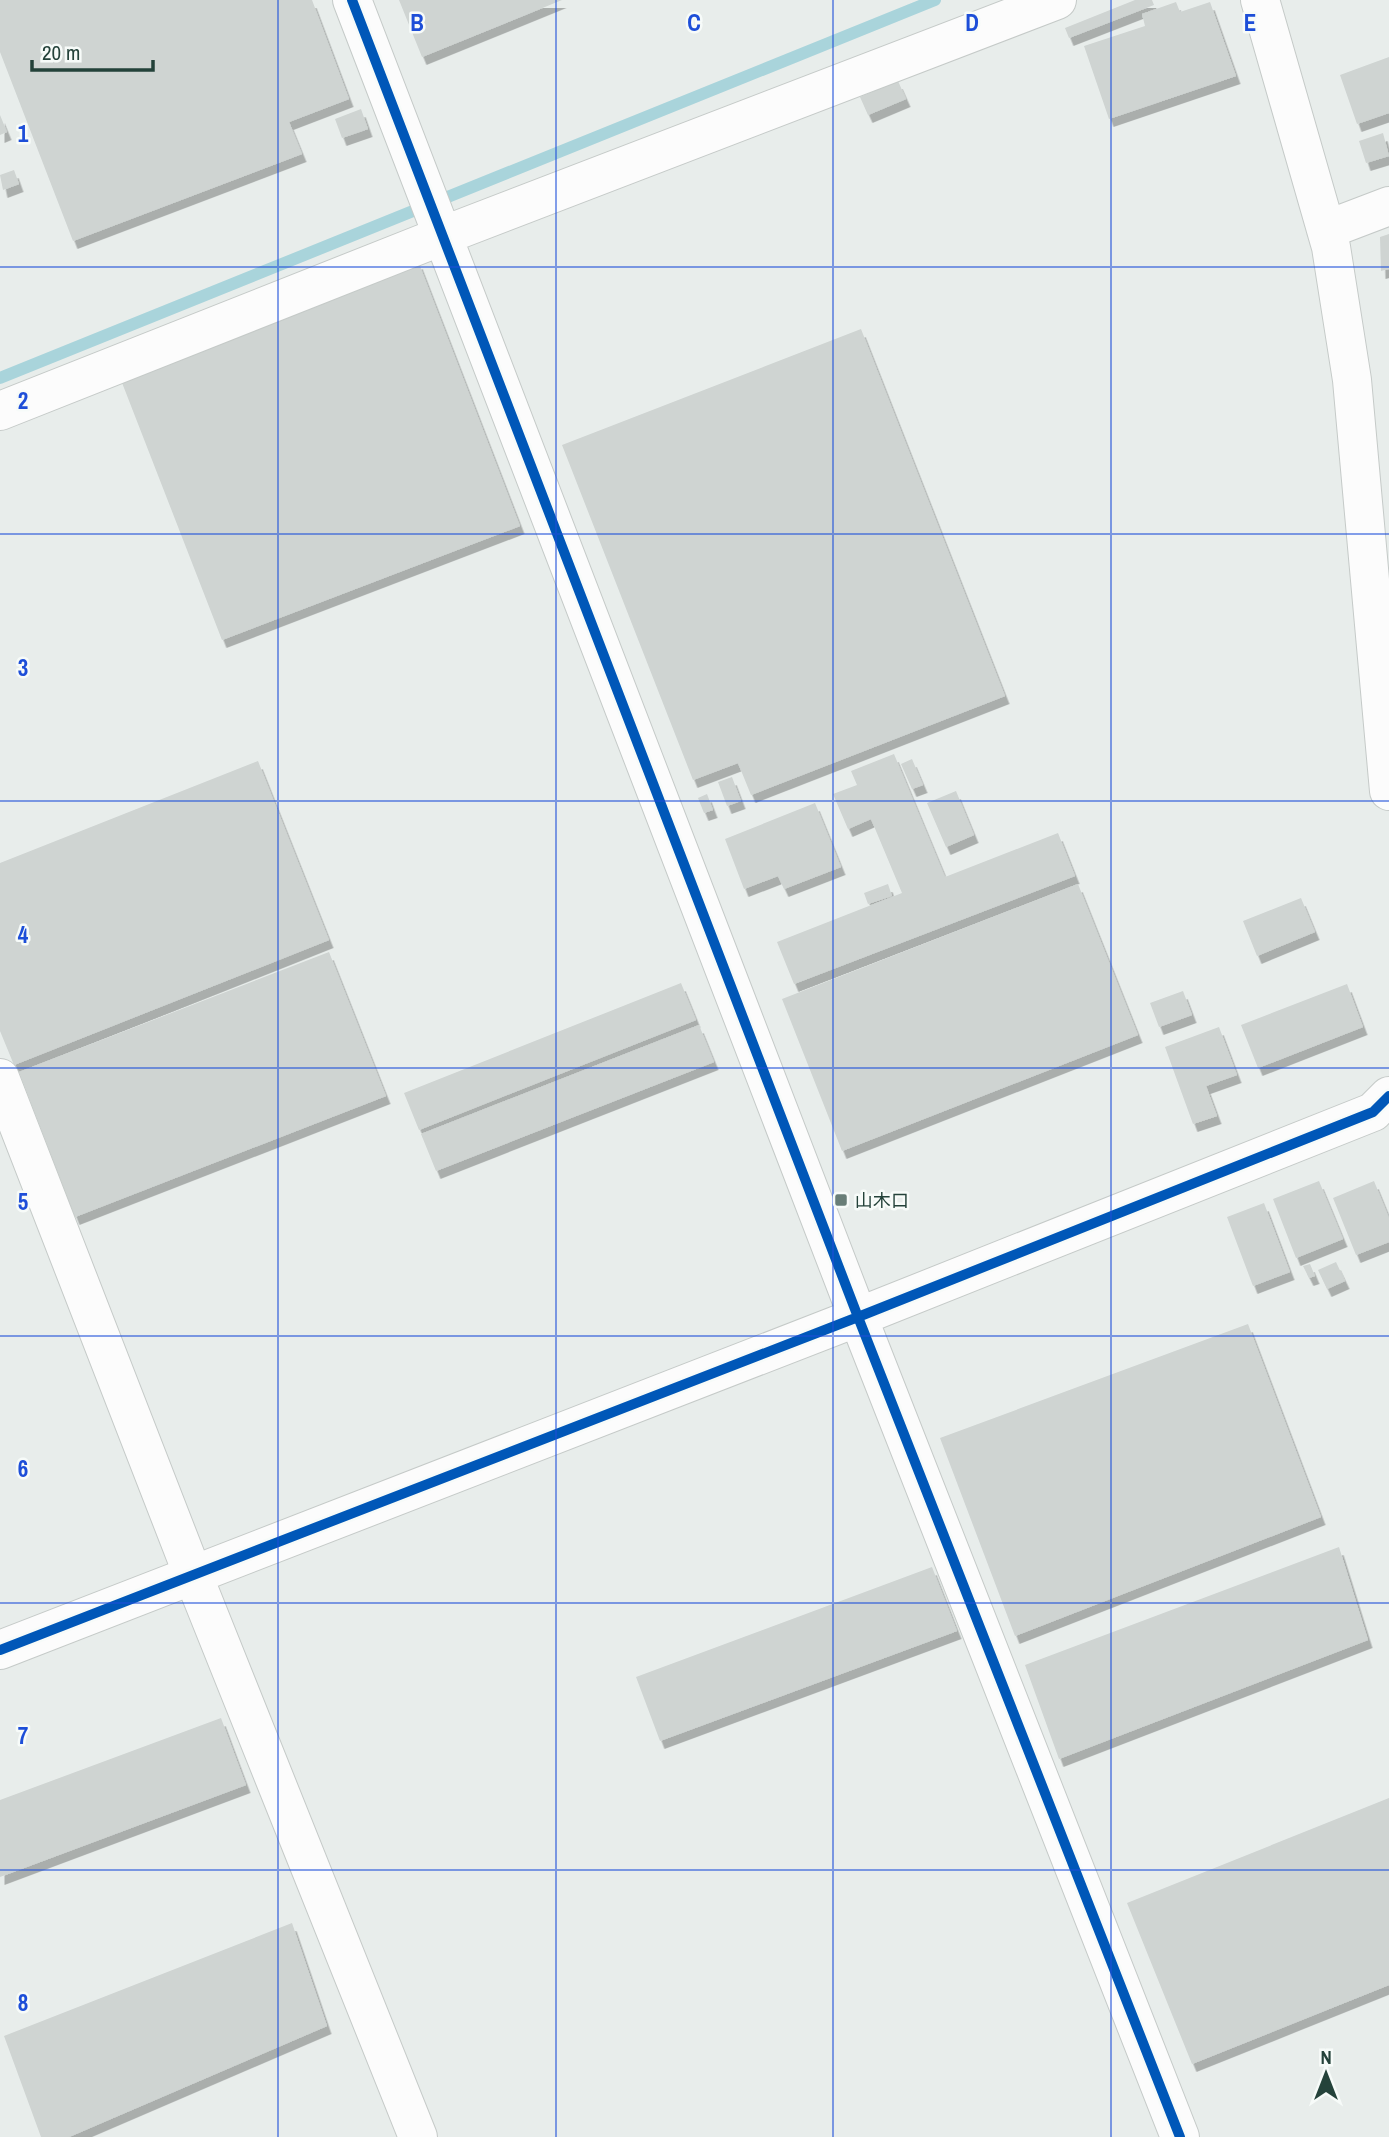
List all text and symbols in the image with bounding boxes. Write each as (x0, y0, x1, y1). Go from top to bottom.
text: B (410, 7, 424, 38)
text: C (687, 7, 701, 38)
text: D (965, 7, 979, 38)
text: E (1244, 7, 1256, 38)
scale bar (32, 28, 152, 72)
text: 20 m (42, 38, 80, 67)
text: 1 (18, 118, 29, 149)
text: 2 (18, 385, 28, 416)
text: 3 (18, 652, 28, 683)
text: 4 (18, 919, 29, 950)
text: 5 (18, 1186, 28, 1217)
place label: 山木口 (855, 1188, 909, 1213)
marker: 山木口 (833, 1192, 849, 1208)
text: 6 (18, 1453, 28, 1484)
text: 7 (18, 1720, 28, 1751)
text: 8 (18, 1987, 28, 2018)
north arrow (1291, 2039, 1361, 2109)
text: N (1320, 2044, 1332, 2070)

